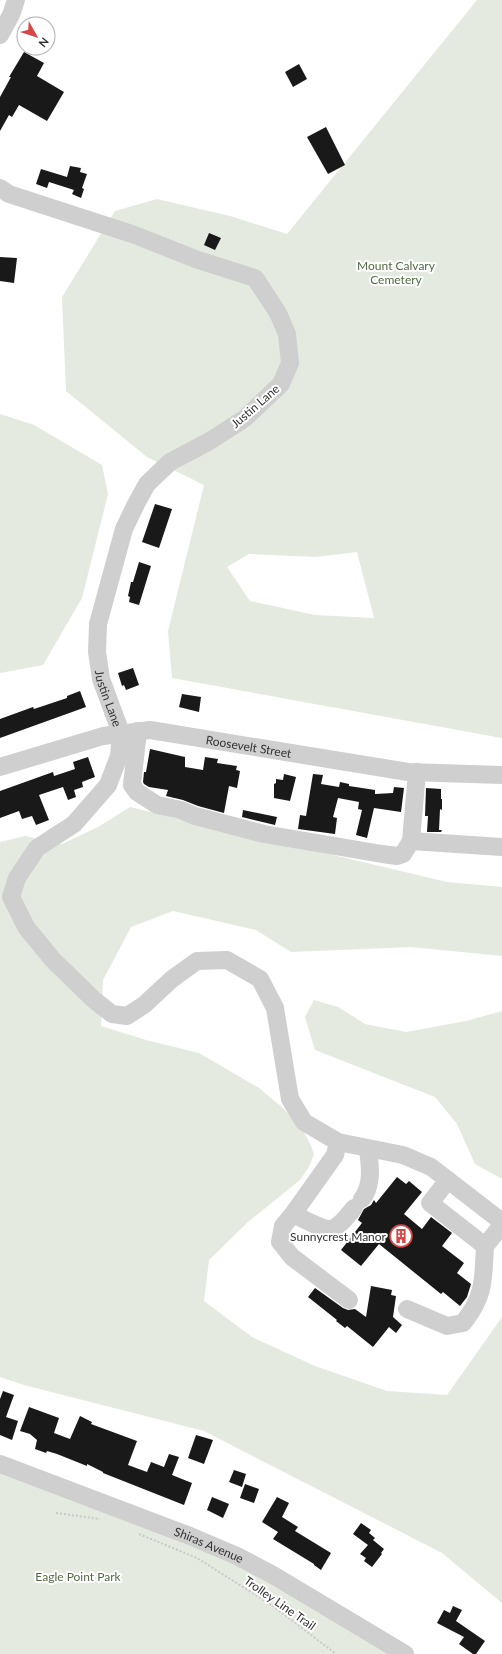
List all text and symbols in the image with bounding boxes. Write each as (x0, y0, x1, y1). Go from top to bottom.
north arrow (16, 16, 56, 56)
text: N (36, 35, 52, 50)
park label: Mount Calvary Cemetery (357, 258, 436, 287)
street label: Justin Lane (228, 381, 282, 431)
street label: Justin Lane (92, 669, 125, 729)
street label: Roosevelt Street (205, 732, 293, 761)
building icon: Sunnycrest Manor (388, 1223, 414, 1249)
place label: Sunnycrest Manor (290, 1229, 387, 1244)
street label: Shiras Avenue (172, 1523, 246, 1566)
park label: Eagle Point Park (35, 1569, 122, 1584)
street label: Trolley Line Trail (241, 1573, 319, 1633)

